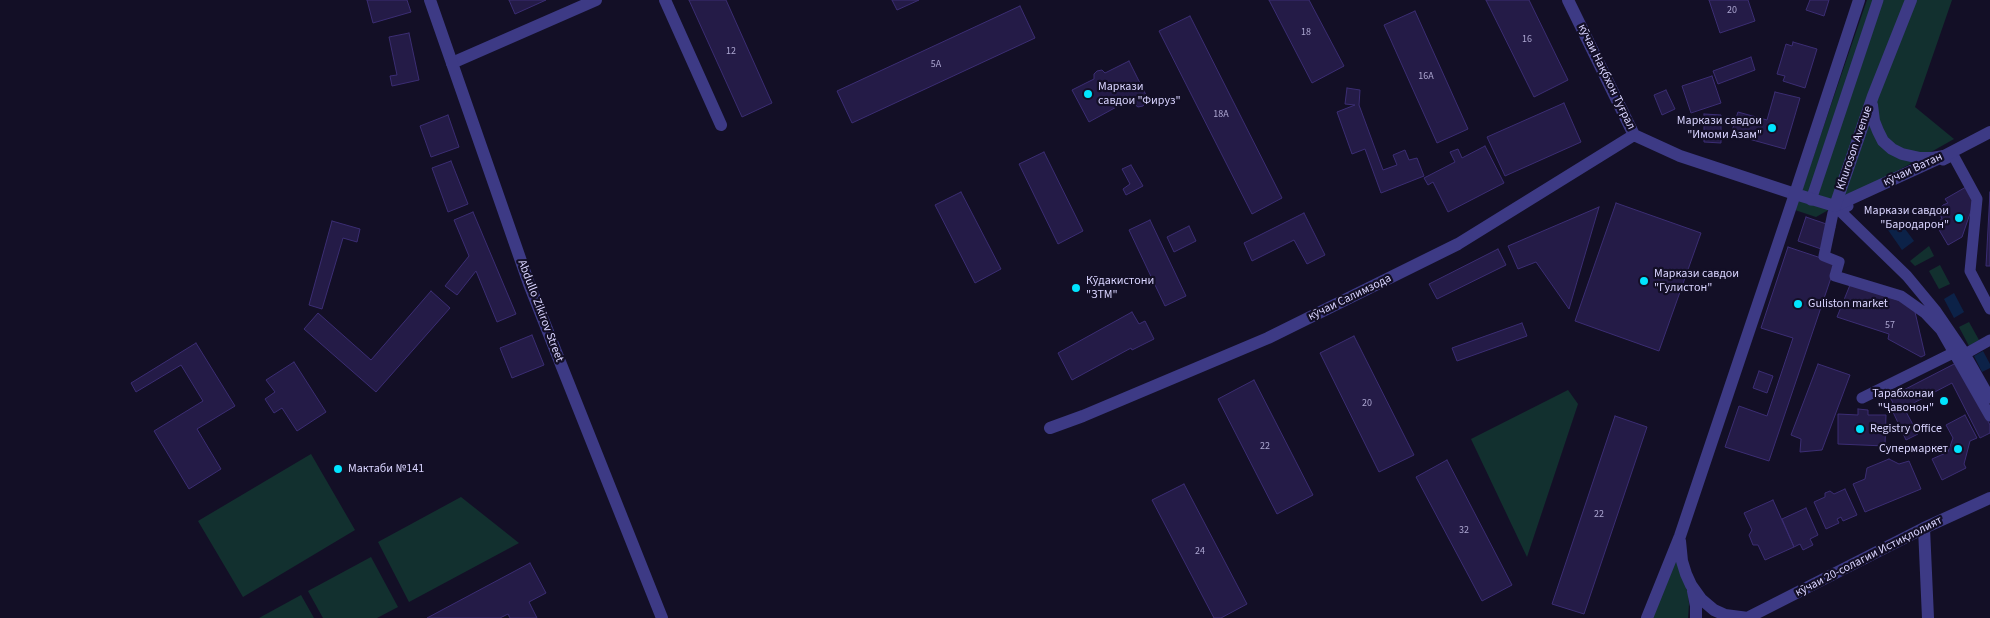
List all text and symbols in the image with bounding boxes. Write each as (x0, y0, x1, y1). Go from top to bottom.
house number: 20 (1727, 5, 1737, 17)
street label: кӯчаи Нақбхон Туғрал (1574, 22, 1638, 132)
house number: 18 (1301, 27, 1311, 39)
house number: 16 (1522, 34, 1532, 46)
house number: 12 (726, 46, 736, 58)
house number: 5А (931, 59, 941, 71)
house number: 16А (1418, 71, 1434, 83)
place label: Маркази савдои "Фируз" (1098, 80, 1180, 108)
marker: Маркази савдои "Фируз" (1082, 88, 1094, 100)
street label: Khuroson Avenue (1834, 104, 1876, 192)
house number: 18А (1213, 109, 1229, 121)
place label: Маркази савдои "Имоми Азам" (1677, 114, 1762, 142)
marker: Маркази савдои "Имоми Азам" (1766, 122, 1778, 134)
street label: кӯчаи Ватан (1881, 150, 1945, 190)
place label: Маркази савдои "Бародарон" (1864, 204, 1949, 232)
marker: Маркази савдои "Бародарон" (1953, 212, 1965, 224)
street label: Abdullo Zikirov Street (514, 258, 566, 364)
place label: Маркази савдои "Гулистон" (1654, 267, 1739, 295)
street label: кӯчаи Салимзода (1306, 272, 1394, 324)
place label: Кӯдакистони "ЗТМ" (1086, 274, 1154, 302)
marker: Маркази савдои "Гулистон" (1638, 275, 1650, 287)
marker: Кӯдакистони "ЗТМ" (1070, 282, 1082, 294)
place label: Guliston market (1808, 297, 1888, 311)
marker: Guliston market (1792, 298, 1804, 310)
house number: 57 (1885, 320, 1895, 332)
place label: Тарабхонаи "Ҷавонон" (1872, 387, 1934, 415)
marker: Тарабхонаи "Ҷавонон" (1938, 395, 1950, 407)
house number: 20 (1362, 398, 1372, 410)
place label: Registry Office (1870, 422, 1942, 436)
marker: Registry Office (1854, 423, 1866, 435)
house number: 22 (1260, 441, 1270, 453)
place label: Супермаркет (1879, 442, 1948, 456)
marker: Супермаркет (1952, 443, 1964, 455)
place label: Мактаби №141 (348, 462, 424, 476)
marker: Мактаби №141 (332, 463, 344, 475)
house number: 22 (1594, 509, 1604, 521)
street label: кӯчаи 20-солагии Истиқлолият (1793, 514, 1945, 600)
house number: 32 (1459, 525, 1469, 537)
house number: 24 (1195, 546, 1205, 558)

